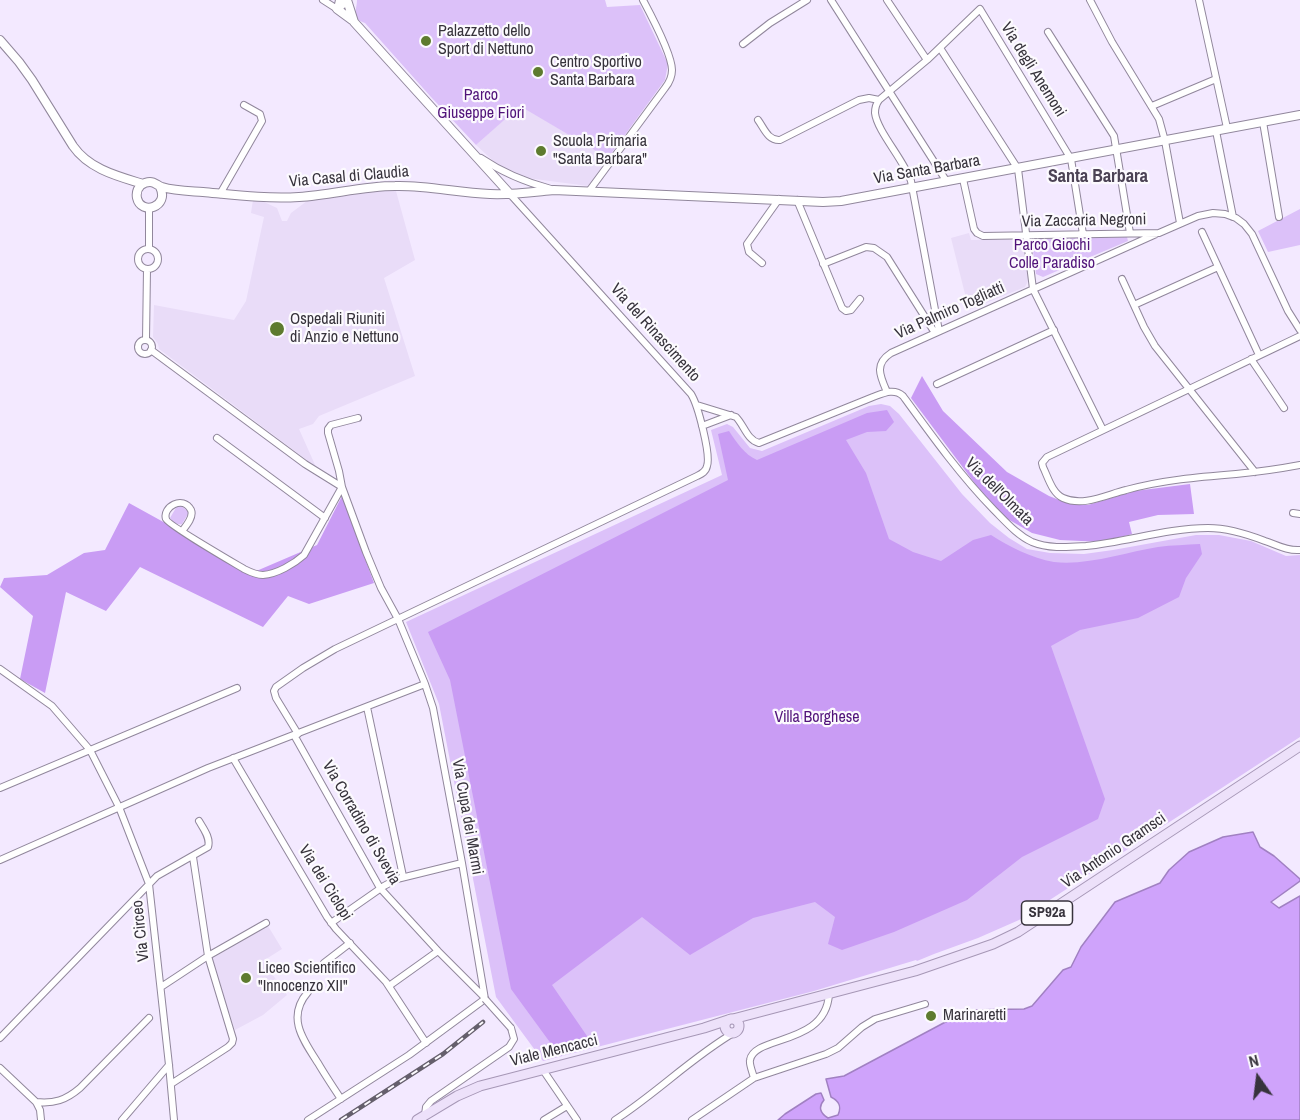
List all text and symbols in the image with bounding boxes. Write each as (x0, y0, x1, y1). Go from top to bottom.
street label: Via degli Anemoni (996, 19, 1070, 121)
place label: Palazzetto dello Sport di Nettuno (438, 22, 534, 60)
marker: Palazzetto dello Sport di Nettuno (419, 34, 433, 48)
place label: Centro Sportivo Santa Barbara (550, 53, 642, 91)
marker: Centro Sportivo Santa Barbara (531, 65, 545, 79)
park label: Parco Giuseppe Fiori (437, 86, 525, 124)
place label: Scuola Primaria "Santa Barbara" (553, 132, 647, 170)
marker: Scuola Primaria "Santa Barbara" (534, 144, 548, 158)
street label: Via Santa Barbara (872, 151, 982, 189)
street label: Via Casal di Claudia (288, 162, 410, 192)
district label: Santa Barbara (1048, 166, 1148, 188)
street label: Via Zaccaria Negroni (1022, 210, 1146, 232)
park label: Parco Giochi Colle Paradiso (1009, 236, 1095, 274)
street label: Via Palmiro Togliatti (892, 278, 1008, 344)
street label: Via del Rinascimento (606, 280, 704, 386)
place label: Ospedali Riuniti di Anzio e Nettuno (290, 310, 399, 348)
marker: Ospedali Riuniti di Anzio e Nettuno (268, 320, 286, 338)
street label: Via dell'Olmata (961, 454, 1037, 530)
park label: Villa Borghese (774, 708, 860, 728)
street label: Via Corradino di Svevia (318, 758, 404, 888)
street label: Via Cupa dei Marmi (447, 758, 487, 876)
street label: Via Antonio Gramsci (1058, 809, 1170, 893)
street label: Via dei Ciclopi (294, 842, 356, 924)
street label: Via Circeo (128, 899, 154, 963)
road number: SP92a (1022, 901, 1072, 925)
place label: Liceo Scientifico "Innocenzo XII" (258, 959, 356, 997)
marker: Liceo Scientifico "Innocenzo XII" (239, 971, 253, 985)
place label: Marinaretti (943, 1006, 1006, 1026)
marker: Marinaretti (924, 1009, 938, 1023)
street label: Viale Mencacci (508, 1031, 600, 1071)
north arrow (1228, 1048, 1288, 1108)
text: N (1246, 1049, 1261, 1072)

